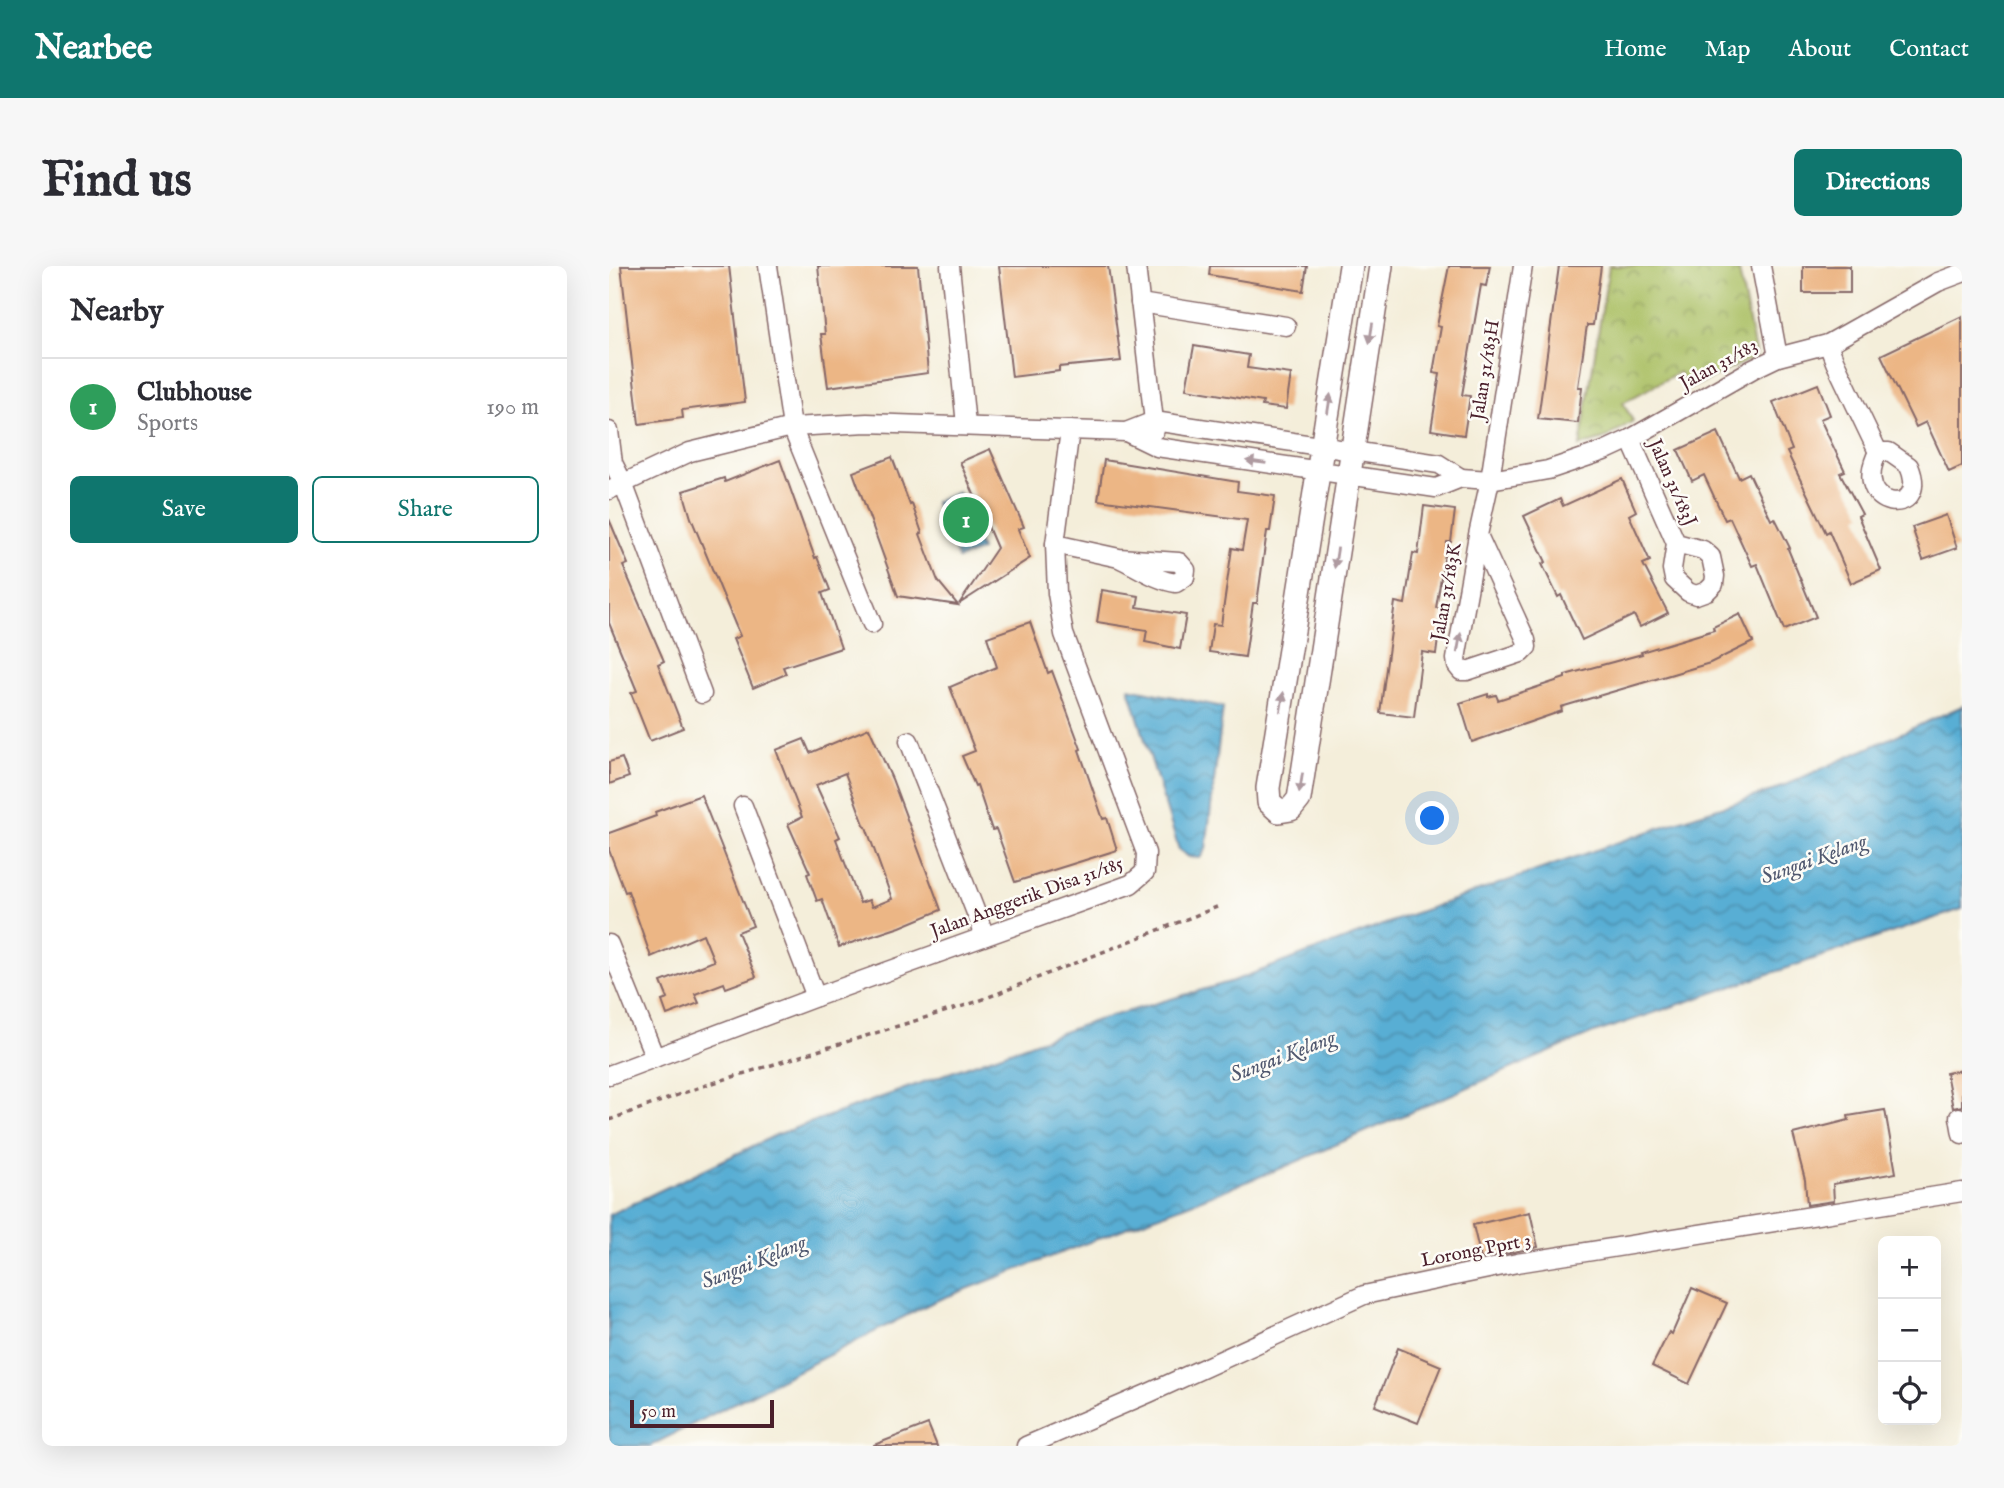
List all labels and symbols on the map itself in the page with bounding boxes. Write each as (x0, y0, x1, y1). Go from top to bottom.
street label: Jalan 31/183H (1466, 318, 1506, 424)
one-way arrow (1365, 323, 1376, 345)
street label: Jalan 31/183 (1674, 334, 1762, 397)
one-way arrow (1323, 393, 1334, 415)
street label: Jalan 31/183J (1641, 434, 1702, 531)
one-way arrow (1245, 456, 1267, 467)
pin: 1 (943, 494, 989, 546)
street label: Jalan 31/183K (1426, 541, 1467, 645)
one-way arrow (1330, 547, 1341, 569)
one-way arrow (1454, 632, 1465, 654)
one-way arrow (1277, 691, 1288, 713)
one-way arrow (1295, 772, 1306, 794)
your location (1415, 801, 1449, 835)
water label: Sungai Kelang (1757, 828, 1872, 892)
street label: Jalan Anggerik Disa 31/185 (926, 852, 1127, 945)
water label: Sungai Kelang (1226, 1024, 1340, 1089)
water label: Sungai Kelang (698, 1229, 811, 1296)
street label: Lorong Pprt 3 (1419, 1229, 1533, 1273)
scale bar (630, 1397, 773, 1429)

